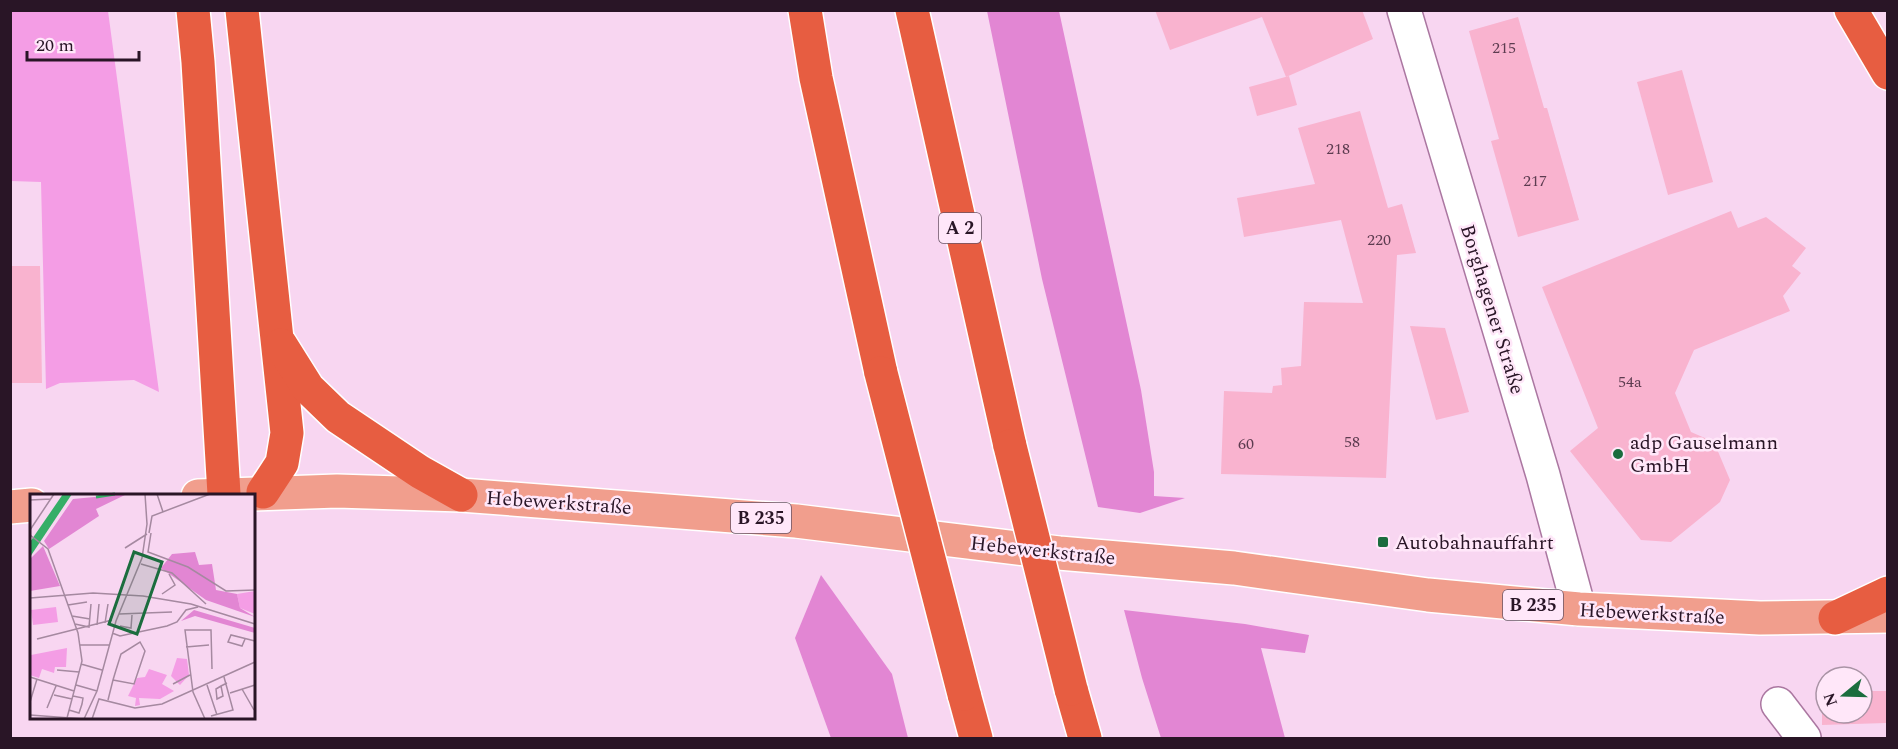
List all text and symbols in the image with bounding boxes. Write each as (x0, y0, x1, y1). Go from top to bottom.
scale bar (27, 24, 140, 62)
text: 20 m (36, 32, 74, 59)
house number: 215 (1492, 36, 1516, 60)
house number: 218 (1326, 137, 1350, 161)
house number: 217 (1523, 169, 1547, 193)
road number: A 2 (939, 213, 981, 243)
street label: Borghagener Straße (1452, 221, 1532, 398)
house number: 220 (1367, 228, 1391, 252)
house number: 54a (1618, 370, 1642, 394)
place label: adp Gauselmann GmbH (1630, 428, 1778, 481)
house number: 58 (1344, 430, 1360, 454)
house number: 60 (1238, 432, 1254, 456)
marker: adp Gauselmann GmbH (1611, 447, 1625, 461)
street label: Hebewerkstraße (485, 483, 633, 523)
inset map (30, 494, 255, 719)
road number: B 235 (731, 503, 791, 533)
street label: Hebewerkstraße (969, 528, 1117, 574)
place label: Autobahnauffahrt (1395, 528, 1554, 558)
marker: Autobahnauffahrt (1376, 535, 1390, 549)
road number: B 235 (1503, 590, 1563, 620)
street label: Hebewerkstraße (1578, 595, 1725, 633)
north arrow (1814, 665, 1874, 725)
text: N (1817, 689, 1844, 710)

